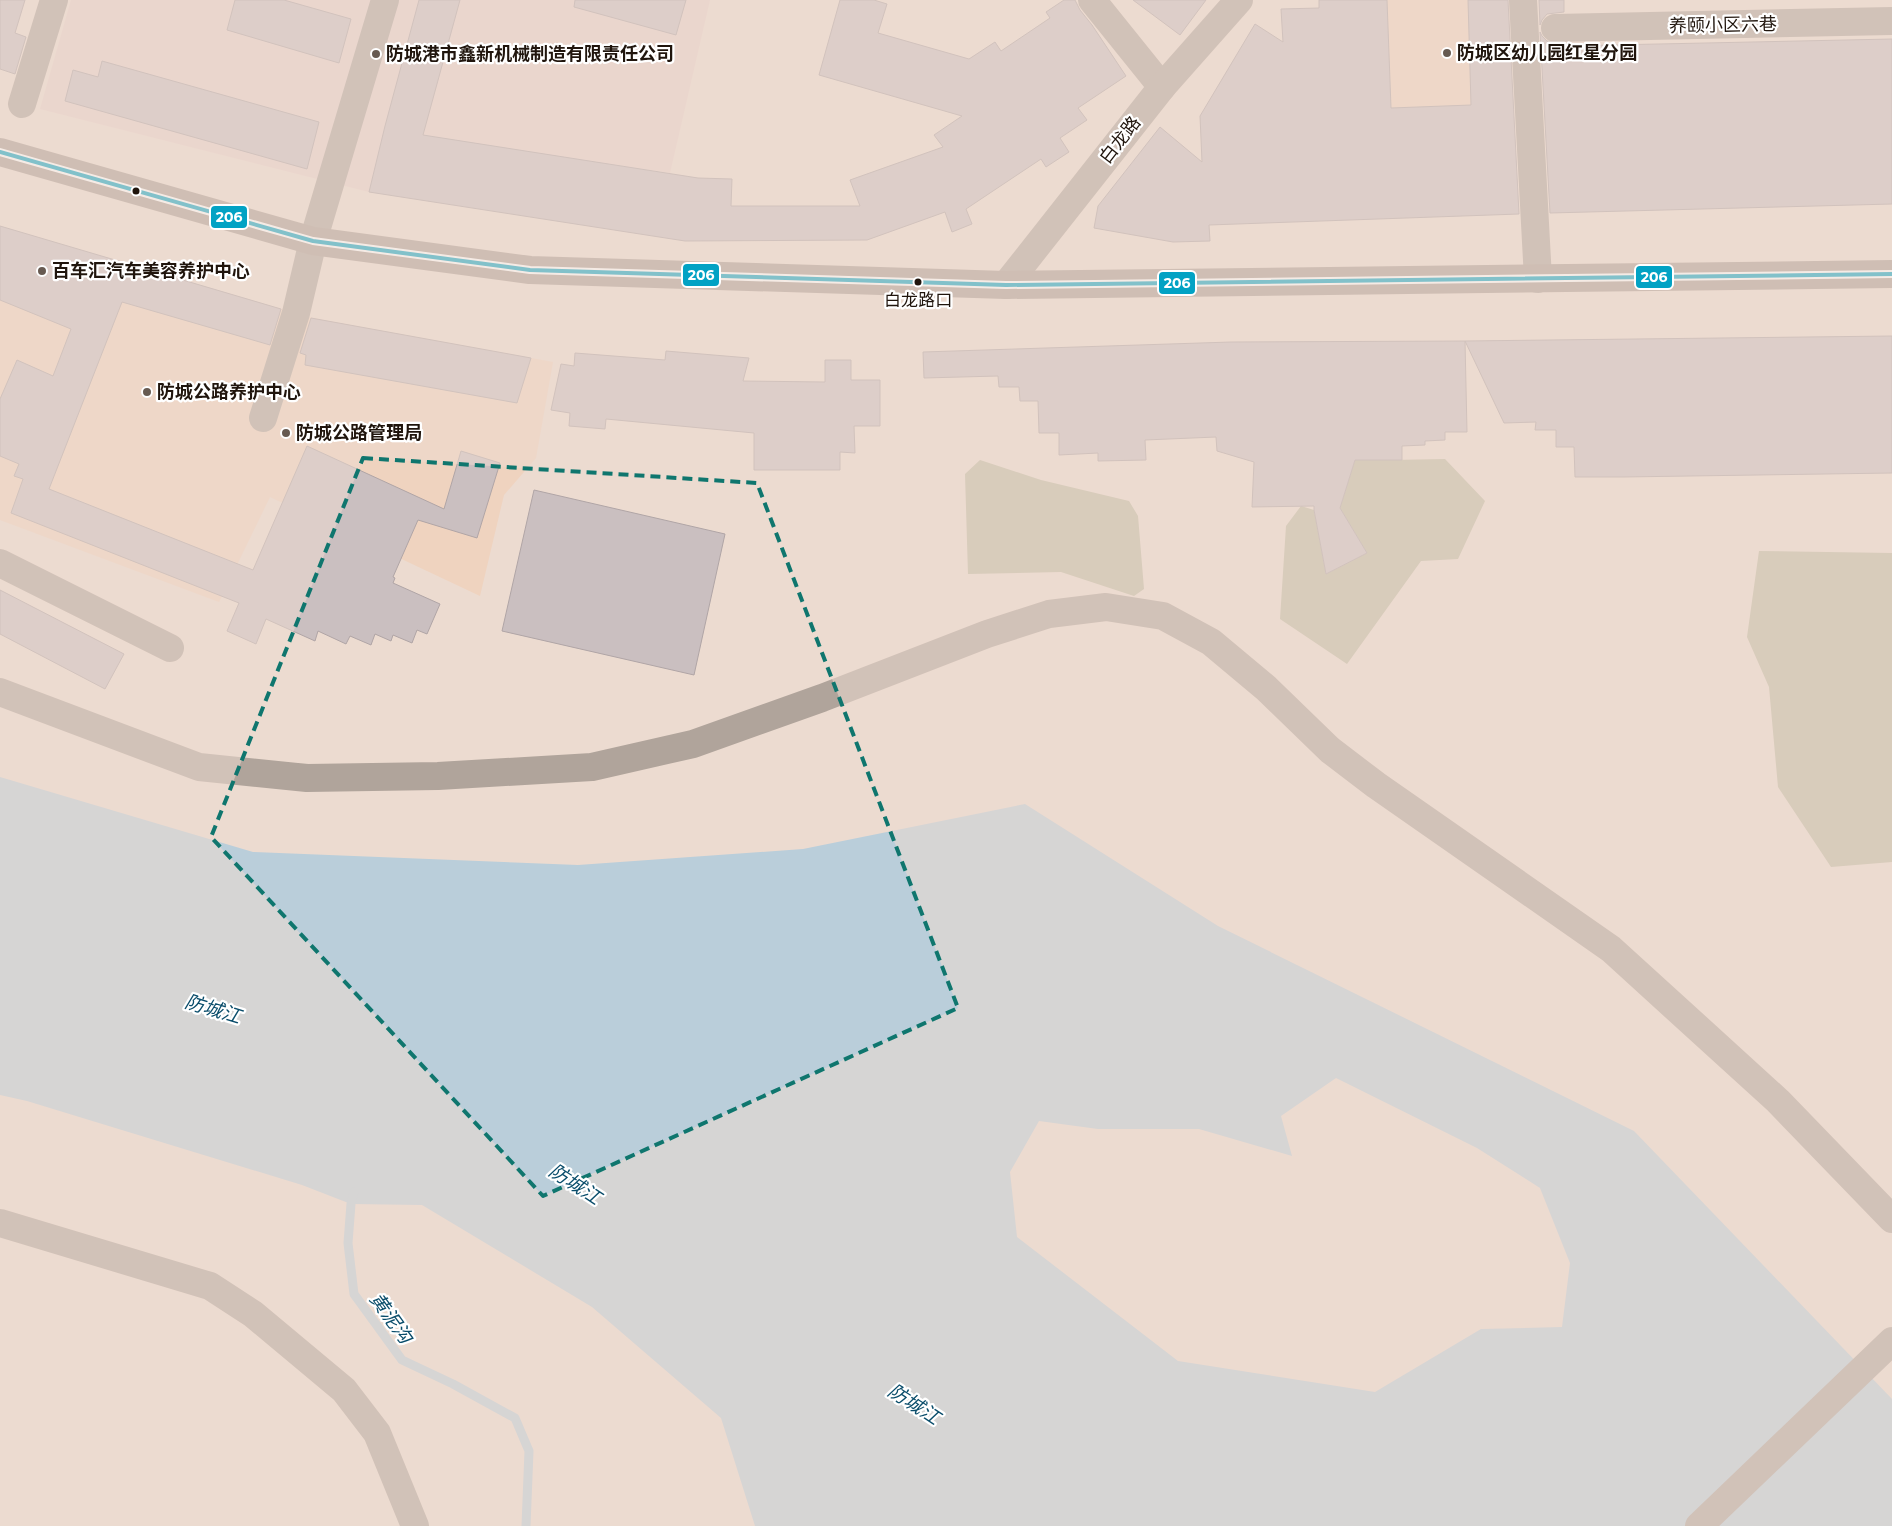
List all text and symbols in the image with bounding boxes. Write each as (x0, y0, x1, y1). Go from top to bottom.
street label: 养颐小区六巷 (1669, 13, 1777, 37)
place label: 防城区幼儿园红星分园 (1457, 42, 1637, 64)
place label: 防城港市鑫新机械制造有限责任公司 (386, 43, 674, 65)
marker: 防城区幼儿园红星分园 (1441, 47, 1453, 59)
marker: 防城港市鑫新机械制造有限责任公司 (370, 48, 382, 60)
street label: 白龙路 (1095, 112, 1145, 168)
unlabelled marker (131, 186, 141, 196)
line badge: 206 (210, 205, 248, 229)
text: 206 (216, 208, 242, 226)
place label: 百车汇汽车美容养护中心 (52, 260, 250, 282)
line badge: 206 (682, 263, 720, 287)
marker: 百车汇汽车美容养护中心 (36, 265, 48, 277)
line badge: 206 (1635, 265, 1673, 289)
text: 206 (688, 266, 714, 284)
text: 206 (1641, 268, 1667, 286)
line badge: 206 (1158, 271, 1196, 295)
text: 206 (1164, 274, 1190, 292)
marker: 白龙路口 (913, 277, 923, 287)
place label: 白龙路口 (884, 290, 952, 310)
place label: 防城公路养护中心 (157, 381, 301, 403)
marker: 防城公路养护中心 (141, 386, 153, 398)
place label: 防城公路管理局 (296, 422, 422, 444)
marker: 防城公路管理局 (280, 427, 292, 439)
water label: 防城江 (182, 990, 246, 1029)
water label: 防城江 (545, 1159, 607, 1210)
water label: 黄泥沟 (365, 1288, 418, 1349)
water label: 防城江 (884, 1379, 946, 1430)

